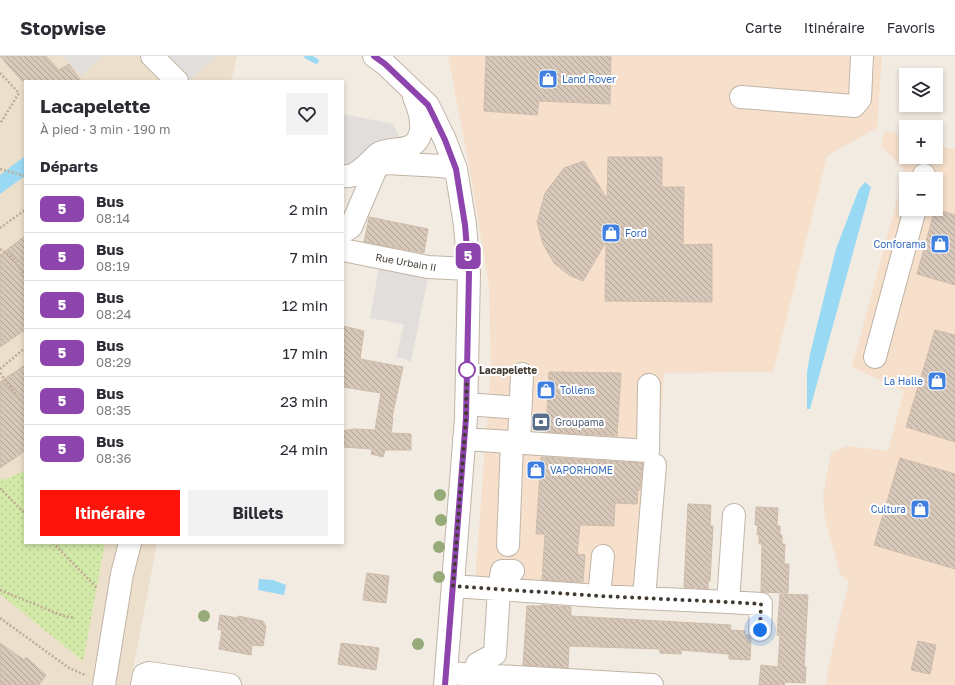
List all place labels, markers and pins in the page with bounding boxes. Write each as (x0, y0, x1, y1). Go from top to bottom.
shop icon: Land Rover (537, 68, 559, 90)
place label: Land Rover (562, 73, 616, 85)
shop icon: Ford (600, 222, 622, 244)
place label: Ford (625, 227, 647, 239)
shop icon: Conforama (929, 233, 951, 255)
place label: Conforama (874, 238, 926, 250)
marker: Lacapelette (458, 361, 476, 379)
place label: Lacapelette (479, 364, 537, 376)
shop icon: La Halle (926, 370, 948, 392)
place label: La Halle (884, 375, 923, 387)
shop icon: Tollens (535, 379, 557, 401)
place label: Tollens (560, 384, 595, 396)
bank icon: Groupama (530, 411, 552, 433)
place label: Groupama (555, 416, 604, 428)
shop icon: VAPORHOME (525, 459, 547, 481)
place label: VAPORHOME (550, 464, 613, 476)
shop icon: Cultura (909, 498, 931, 520)
place label: Cultura (871, 503, 906, 515)

